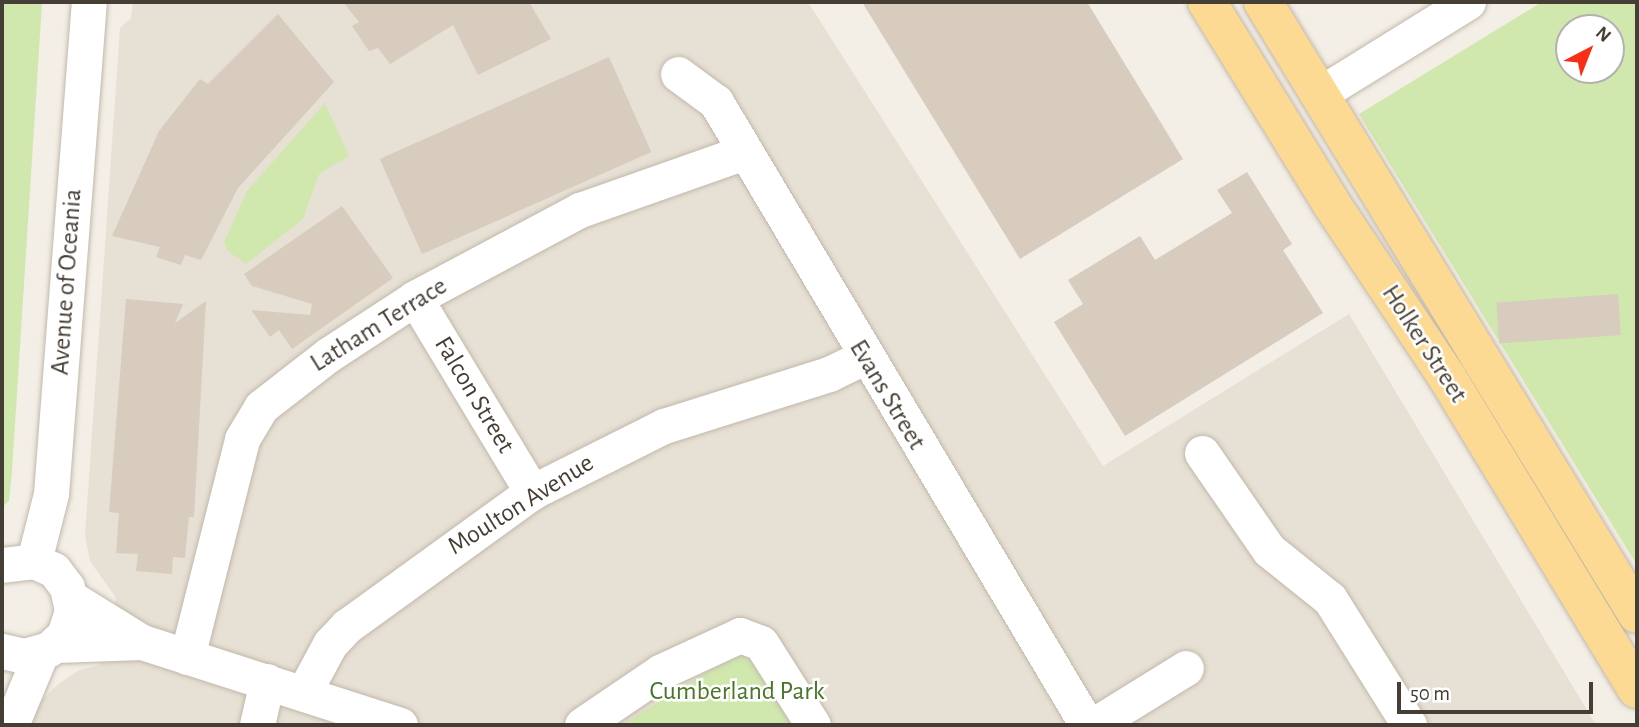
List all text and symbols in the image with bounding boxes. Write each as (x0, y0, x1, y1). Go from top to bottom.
north arrow (1555, 14, 1625, 84)
text: N (1592, 23, 1614, 46)
street label: Avenue of Oceania (45, 188, 89, 376)
street label: Latham Terrace (305, 271, 453, 379)
street label: Holker Street (1374, 279, 1474, 409)
street label: Falcon Street (427, 331, 521, 459)
street label: Evans Street (842, 334, 932, 456)
street label: Moulton Avenue (442, 448, 600, 562)
scale bar (1401, 668, 1597, 712)
park label: Cumberland Park (650, 676, 824, 708)
text: 50 m (1410, 683, 1450, 704)

